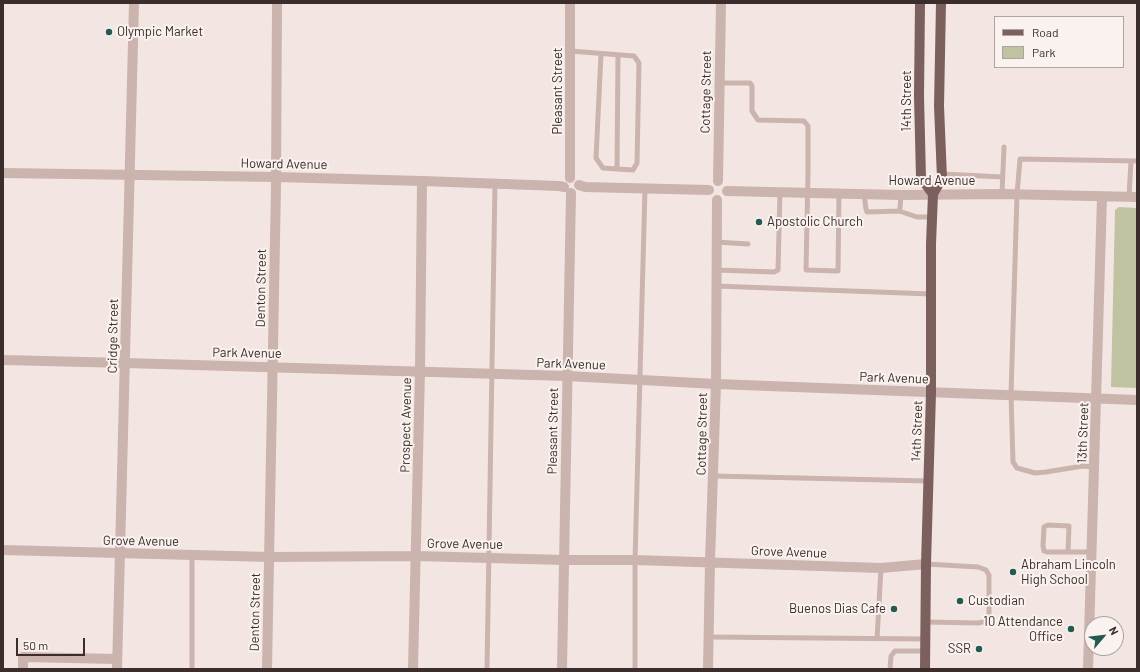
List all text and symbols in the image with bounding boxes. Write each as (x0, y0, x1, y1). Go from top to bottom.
legend (994, 16, 1124, 68)
place label: Olympic Market (117, 24, 203, 40)
text: Road (1032, 25, 1059, 39)
marker: Olympic Market (104, 27, 114, 37)
text: Park (1032, 45, 1056, 59)
street label: Pleasant Street (550, 48, 566, 134)
street label: Cottage Street (697, 50, 715, 134)
street label: 14th Street (899, 70, 915, 132)
street label: Howard Avenue (240, 155, 328, 173)
street label: Howard Avenue (889, 173, 975, 189)
place label: Apostolic Church (767, 214, 863, 230)
marker: Apostolic Church (754, 217, 764, 227)
street label: Denton Street (253, 249, 269, 327)
street label: Cridge Street (105, 298, 121, 374)
street label: Park Avenue (212, 345, 282, 361)
street label: Park Avenue (536, 355, 606, 373)
street label: Park Avenue (859, 369, 929, 387)
street label: Prospect Avenue (397, 377, 415, 473)
street label: Pleasant Street (544, 387, 562, 475)
street label: Cottage Street (693, 392, 711, 476)
street label: 14th Street (908, 400, 926, 462)
street label: 13th Street (1074, 402, 1092, 464)
street label: Grove Avenue (103, 533, 179, 549)
street label: Grove Avenue (427, 536, 503, 552)
street label: Grove Avenue (751, 543, 827, 561)
place label: Abraham Lincoln High School (1021, 557, 1116, 588)
marker: Abraham Lincoln High School (1008, 567, 1018, 577)
street label: Denton Street (247, 573, 263, 651)
place label: Custodian (968, 593, 1025, 609)
marker: Custodian (955, 596, 965, 606)
place label: Buenos Dias Cafe (789, 601, 886, 617)
marker: Buenos Dias Cafe (889, 604, 899, 614)
place label: 10 Attendance Office (983, 614, 1063, 645)
north arrow (1084, 616, 1124, 656)
marker: 10 Attendance Office (1066, 624, 1076, 634)
text: N (1107, 624, 1122, 637)
scale bar (18, 630, 87, 656)
text: 50 m (23, 638, 48, 652)
place label: SSR (948, 641, 971, 657)
marker: SSR (974, 644, 984, 654)

